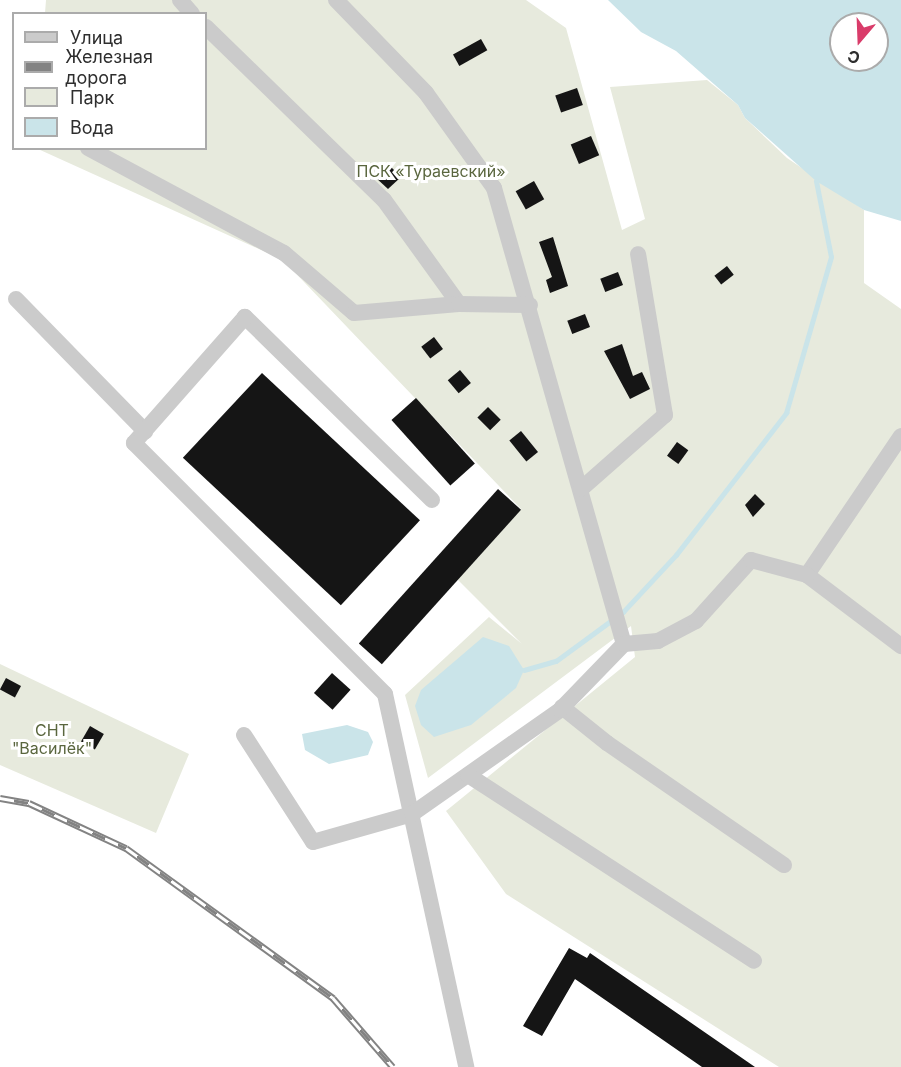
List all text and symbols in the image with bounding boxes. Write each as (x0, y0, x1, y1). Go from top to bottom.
legend (12, 12, 207, 150)
north arrow (829, 12, 889, 72)
text: Улица (70, 27, 123, 48)
text: Железная дорога (65, 46, 153, 88)
text: С (845, 46, 863, 69)
text: Парк (70, 87, 114, 108)
text: Вода (70, 117, 114, 138)
park label: ПСК «Тураевский» (356, 161, 506, 181)
park label: СНТ "Василёк" (12, 720, 92, 758)

